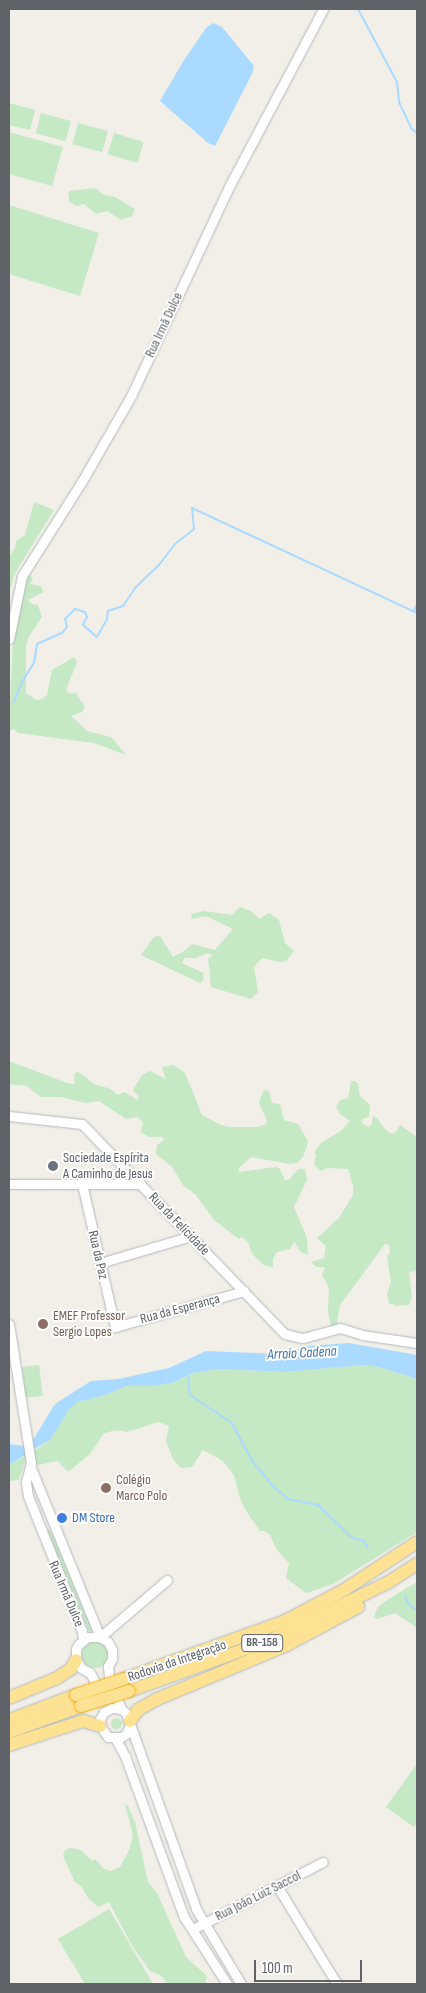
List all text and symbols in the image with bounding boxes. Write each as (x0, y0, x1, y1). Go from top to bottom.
street label: Rua Irmã Dulce (142, 290, 186, 360)
place label: Sociedade Espírita A Caminho de Jesus (63, 1150, 153, 1182)
marker: Sociedade Espírita A Caminho de Jesus (47, 1160, 59, 1172)
street label: Rua da Felicidade (145, 1189, 213, 1259)
street label: Rua da Paz (84, 1229, 112, 1281)
street label: Rua da Esperança (138, 1290, 222, 1328)
place label: EMEF Professor Sergio Lopes (53, 1308, 125, 1340)
marker: EMEF Professor Sergio Lopes (37, 1318, 49, 1330)
water label: Arroio Cadena (267, 1342, 337, 1364)
place label: Colégio Marco Polo (116, 1472, 167, 1504)
marker: Colégio Marco Polo (100, 1482, 112, 1494)
place label: DM Store (72, 1510, 115, 1526)
marker: DM Store (56, 1512, 68, 1524)
street label: Rua Irmã Dulce (45, 1559, 87, 1629)
road number: BR-158 (241, 1634, 283, 1652)
street label: Rodovia da Integração (126, 1636, 228, 1686)
street label: Rua João Luiz Saccol (212, 1867, 304, 1925)
scale bar (256, 1950, 364, 1982)
text: 100 m (262, 1959, 293, 1978)

